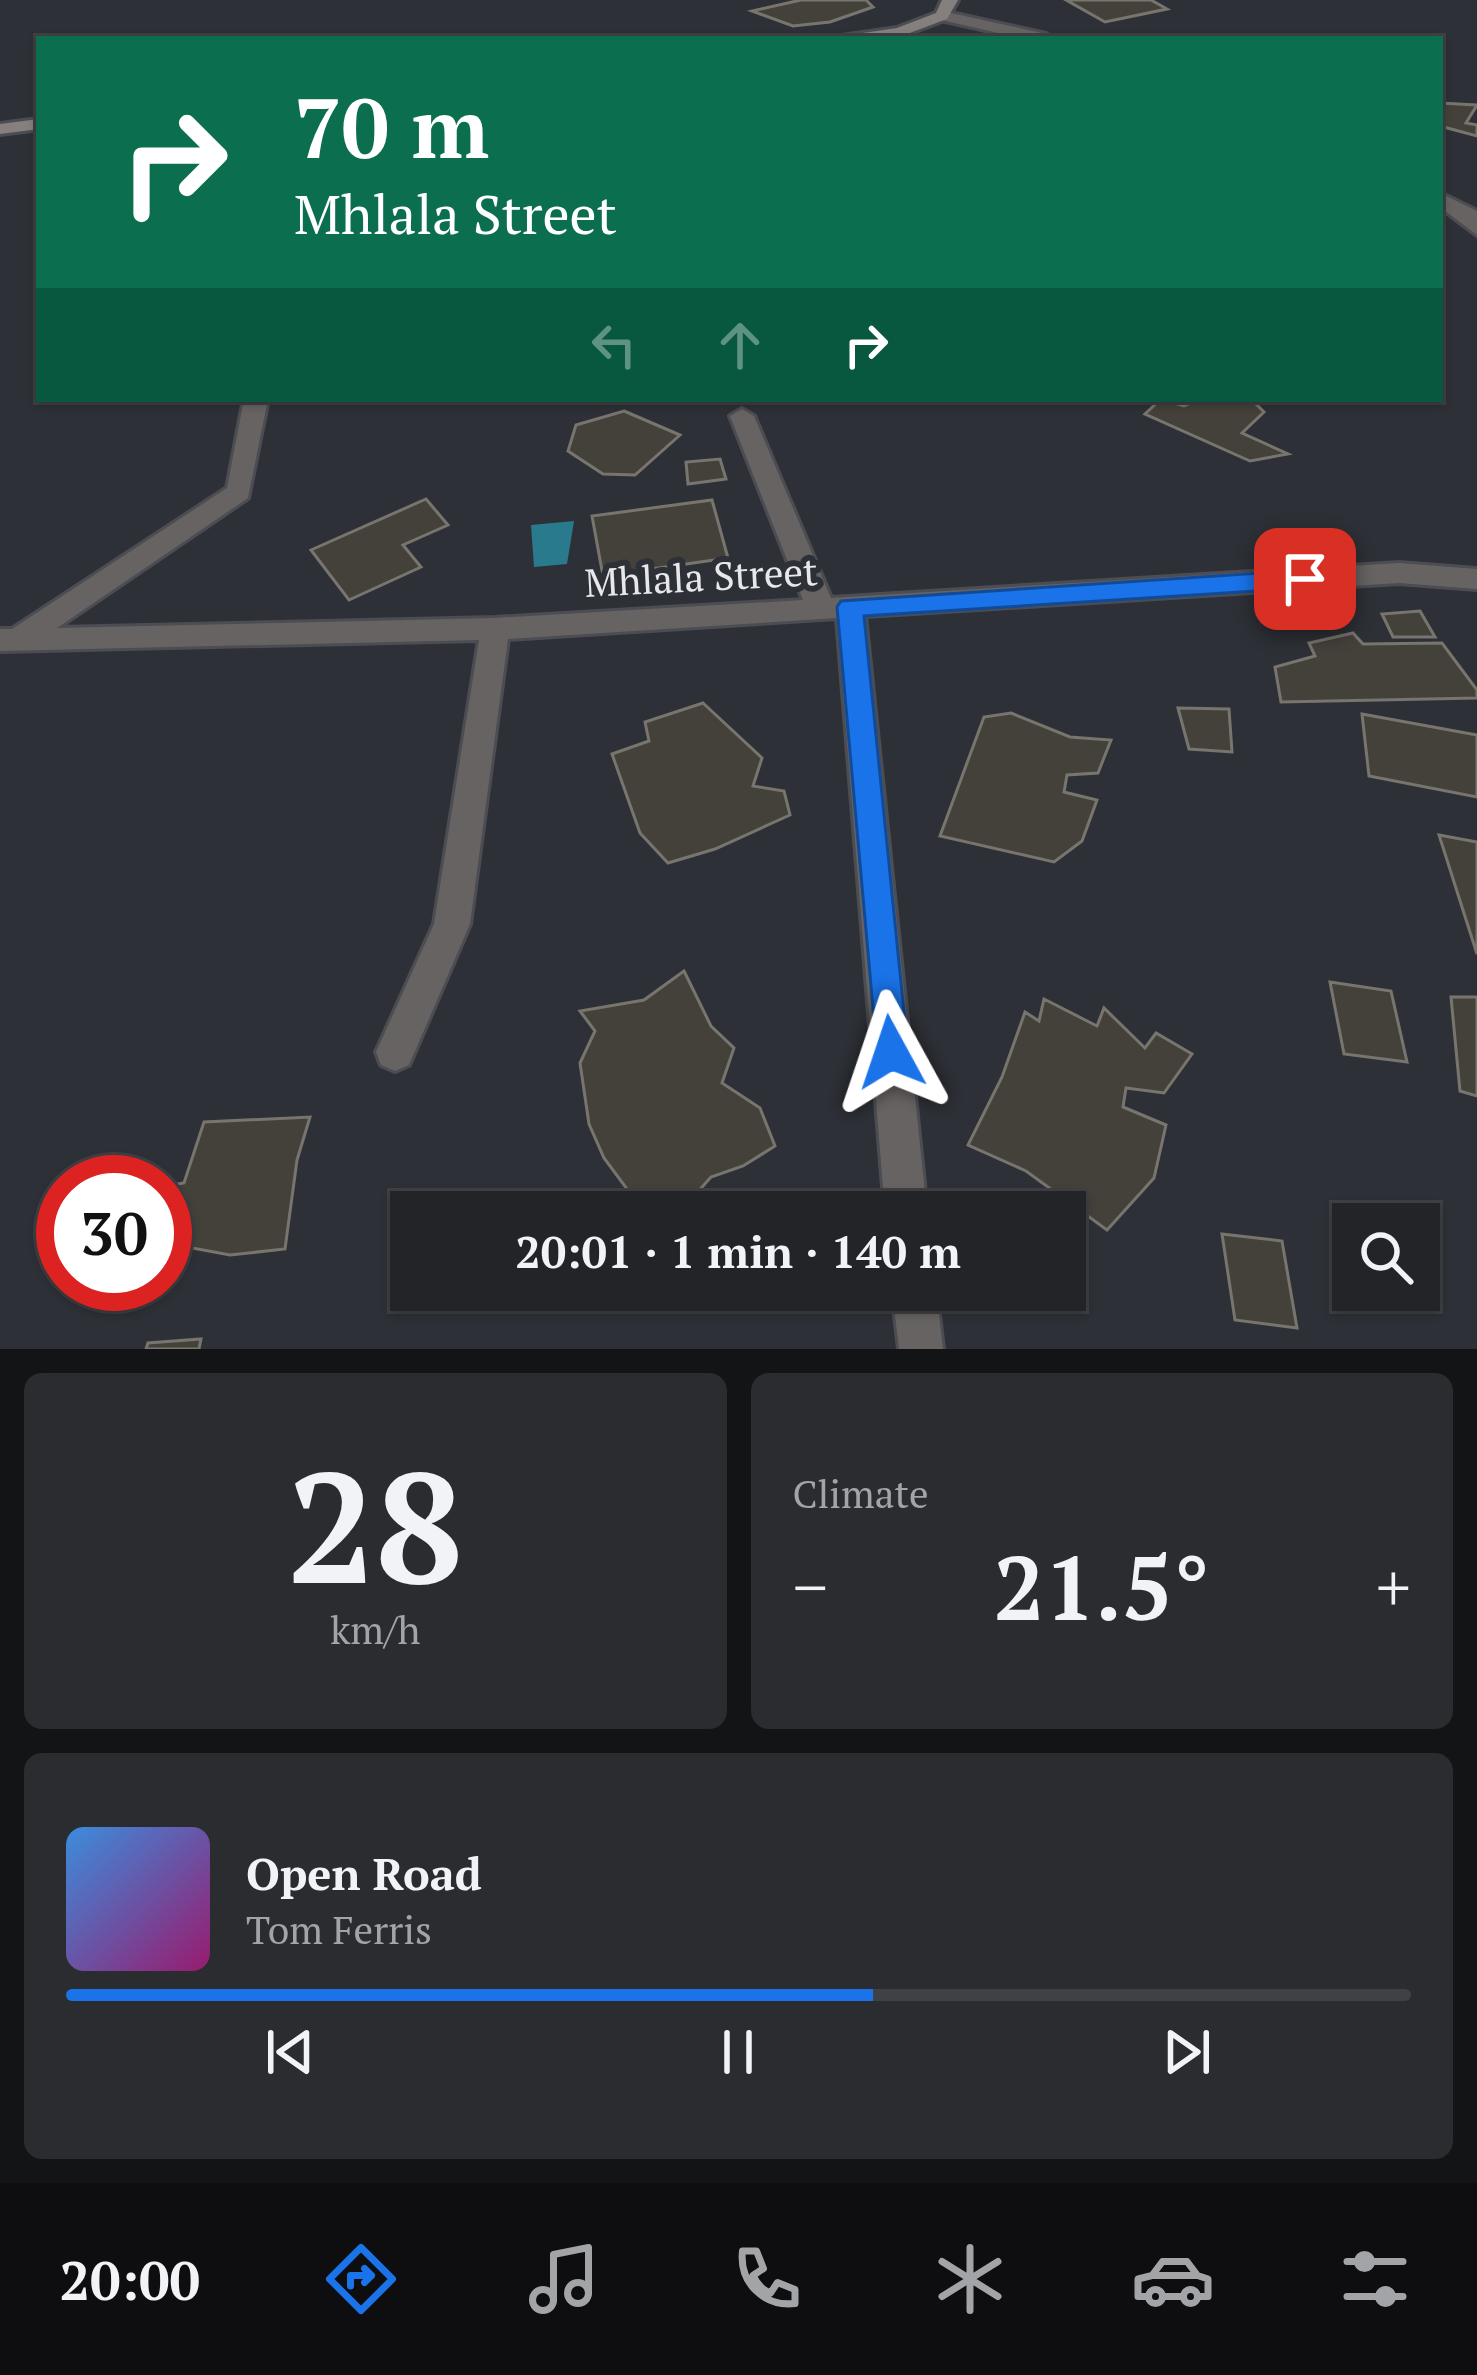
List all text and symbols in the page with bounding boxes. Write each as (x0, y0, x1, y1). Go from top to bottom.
text: 70 m (294, 71, 489, 182)
icon: right (96, 84, 252, 240)
text: Mhlala Street (294, 178, 617, 249)
icon: left (581, 312, 647, 378)
icon: ahead (707, 312, 773, 378)
icon: right (833, 312, 899, 378)
pin (1254, 528, 1356, 630)
street label: Mhlala Street (583, 544, 819, 608)
icon: arrive (1272, 546, 1338, 612)
position arrow (828, 989, 954, 1115)
speed limit sign: 30 (36, 1155, 192, 1311)
map controls (1332, 1203, 1440, 1311)
button: search (1332, 1203, 1440, 1311)
text: 20:01 · 1 min · 140 m (515, 1221, 961, 1281)
text: 28 (287, 1421, 463, 1628)
text: Climate (793, 1467, 929, 1519)
text: 21.5° (994, 1526, 1210, 1646)
text: − (793, 1542, 828, 1630)
text: + (1376, 1542, 1411, 1630)
text: km/h (330, 1603, 420, 1655)
text: Open Road (246, 1843, 482, 1903)
text: Tom Ferris (246, 1903, 432, 1955)
icon: previous (257, 2019, 323, 2085)
icon: pause (705, 2019, 771, 2085)
icon: next (1154, 2019, 1220, 2085)
icon: directions (319, 2237, 403, 2321)
icon: music (522, 2237, 606, 2321)
icon: phone (725, 2237, 809, 2321)
icon: climate (928, 2237, 1012, 2321)
icon: car (1131, 2237, 1215, 2321)
icon: filters (1333, 2237, 1417, 2321)
text: 20:00 (59, 2244, 200, 2315)

